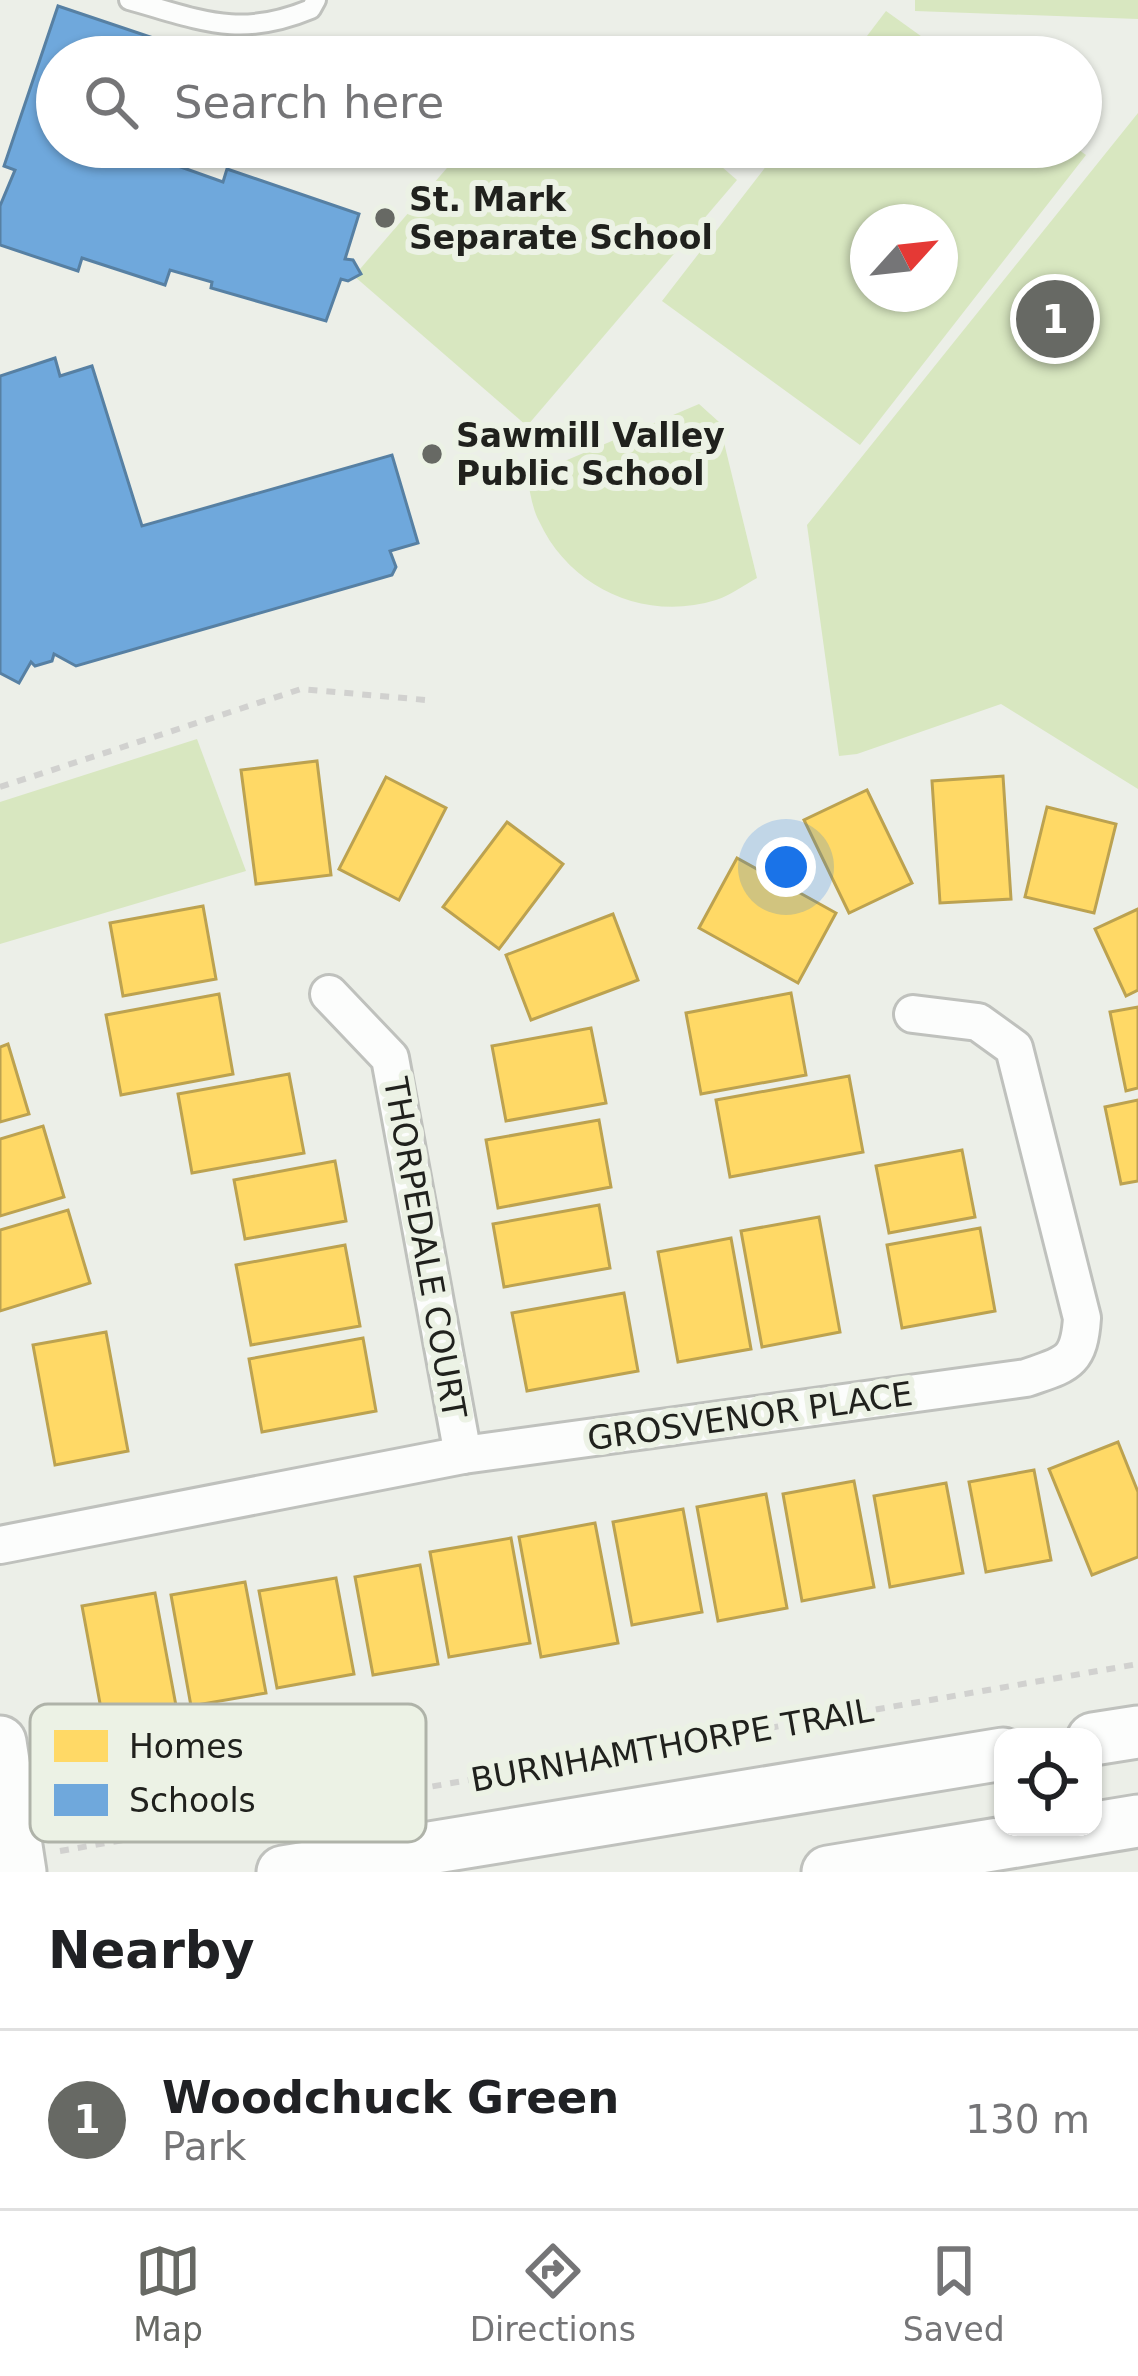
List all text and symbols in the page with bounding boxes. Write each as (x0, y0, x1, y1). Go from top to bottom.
search box (36, 36, 1102, 168)
icon: search (78, 69, 144, 135)
text: Search here (174, 76, 444, 129)
place label: St. Mark Separate School (409, 180, 713, 257)
north arrow (850, 204, 958, 312)
marker: St. Mark Separate School (372, 205, 398, 231)
pin: 1 (1016, 274, 1094, 364)
place label: Sawmill Valley Public School (456, 416, 725, 493)
marker: Sawmill Valley Public School (419, 441, 445, 467)
your location (756, 837, 816, 897)
street label: THORPEDALE COURT (376, 1073, 474, 1422)
street label: GROSVENOR PLACE (585, 1374, 915, 1458)
street label: BURNHAMTHORPE TRAIL (468, 1690, 877, 1800)
legend (30, 1704, 426, 1842)
text: Homes (129, 1727, 244, 1766)
map controls (994, 1728, 1102, 1836)
button: locate (994, 1728, 1102, 1836)
text: Schools (129, 1781, 256, 1820)
text: Nearby (48, 1921, 255, 1980)
text: Woodchuck Green (162, 2071, 619, 2124)
text: 1 (73, 2097, 101, 2142)
text: 130 m (965, 2097, 1090, 2142)
text: Park (162, 2124, 246, 2169)
tab: Map (133, 2238, 203, 2349)
tab: Directions (470, 2238, 636, 2349)
tab: Saved (903, 2238, 1005, 2349)

